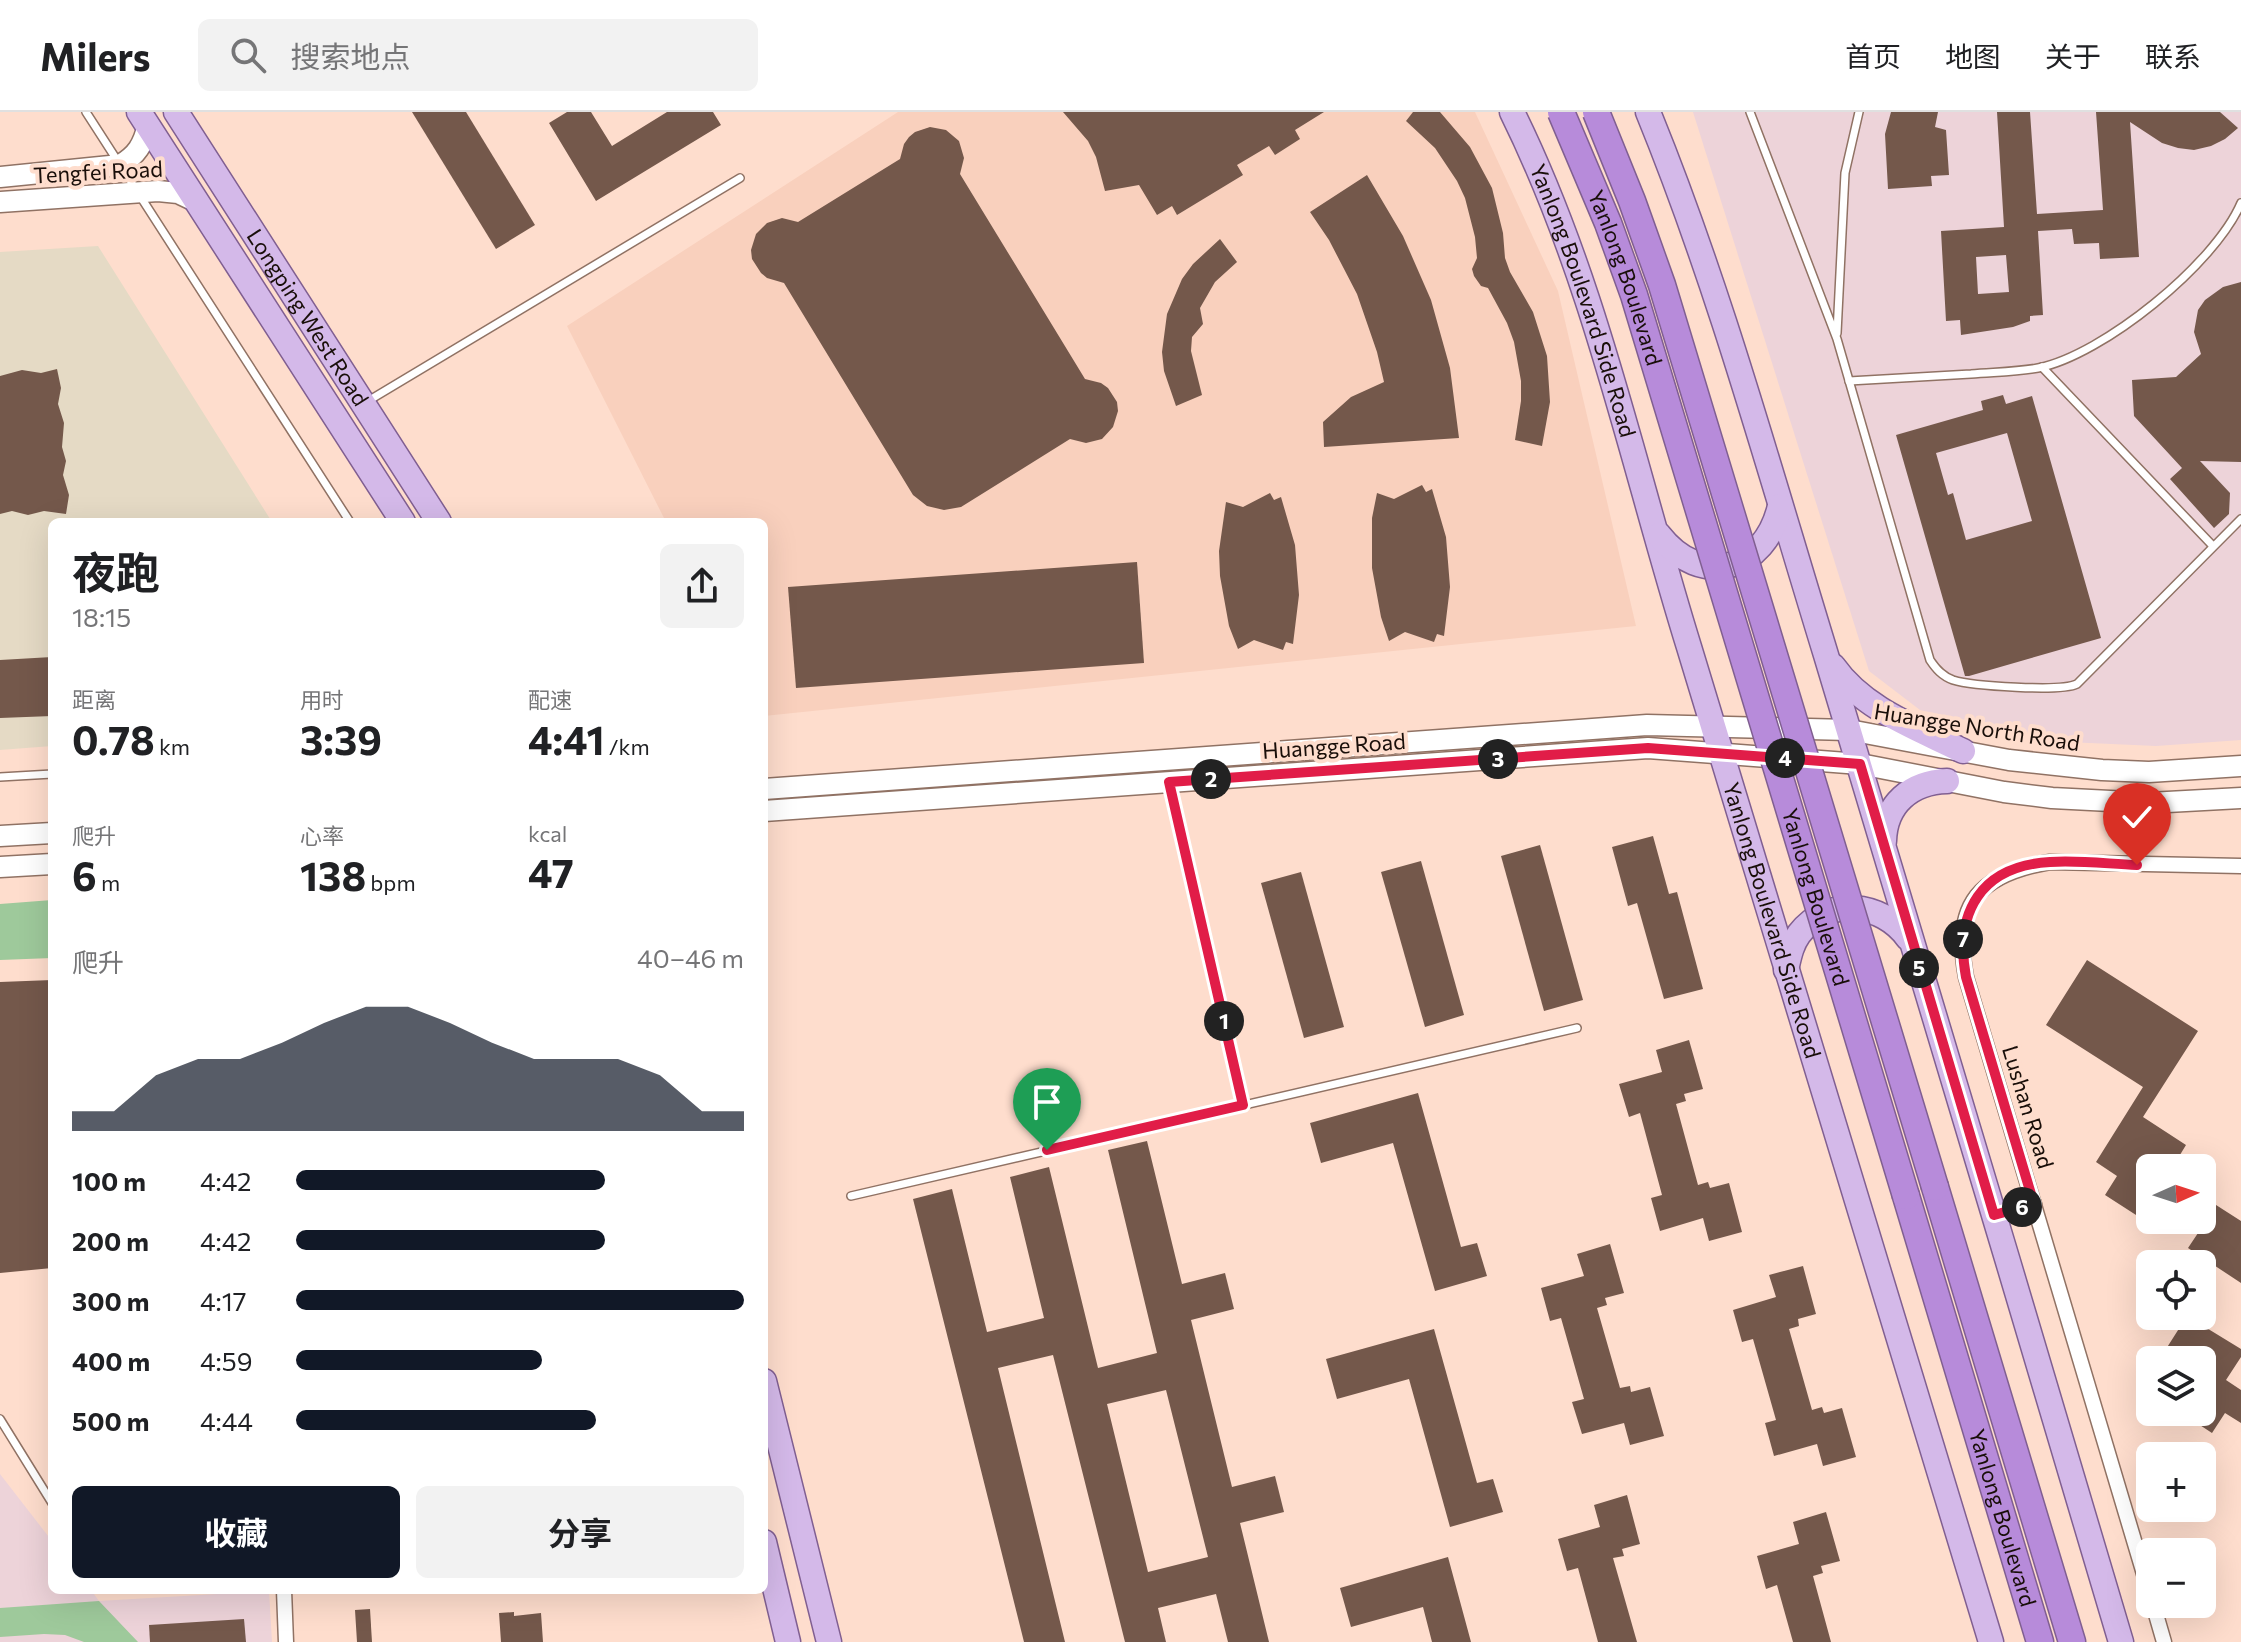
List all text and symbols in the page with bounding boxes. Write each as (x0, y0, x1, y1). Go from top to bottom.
search box (198, 19, 758, 91)
text: Milers (40, 32, 150, 79)
icon: search (226, 33, 270, 77)
text: 搜索地点 (290, 37, 410, 74)
text: 首页 (1845, 39, 1901, 73)
text: 地图 (1945, 39, 2001, 73)
text: 关于 (2045, 39, 2101, 73)
text: 联系 (2145, 39, 2201, 73)
street label: Tengfei Road (33, 155, 163, 188)
street label: Yanlong Boulevard Side Road (1525, 160, 1642, 440)
street label: Yanlong Boulevard (1583, 186, 1668, 369)
street label: Longping West Road (241, 224, 375, 411)
text: 夜跑 (72, 544, 160, 598)
button: share (660, 544, 744, 628)
text: 18:15 (72, 601, 131, 632)
text: 距离 (72, 686, 116, 713)
text: 用时 (300, 686, 344, 713)
text: 配速 (528, 686, 572, 713)
street label: Huangge North Road (1872, 697, 2082, 756)
text: 0.78 (72, 714, 155, 763)
text: 3:39 (300, 714, 382, 763)
text: 4:41 (528, 714, 605, 763)
street label: Huangge Road (1261, 727, 1407, 764)
text: km (155, 733, 190, 760)
text: /km (605, 733, 650, 760)
pin: 4 (1765, 738, 1805, 778)
pin: 3 (1478, 739, 1518, 779)
text: 4 (1778, 744, 1792, 771)
text: 3 (1492, 745, 1504, 772)
pin: 2 (1191, 759, 1231, 799)
text: 2 (1205, 765, 1217, 792)
street label: Yanlong Boulevard Side Road (1718, 779, 1827, 1061)
pin (2103, 783, 2171, 865)
icon: check (2115, 795, 2159, 839)
street label: Yanlong Boulevard (1777, 805, 1856, 989)
text: kcal (528, 820, 567, 847)
text: 爬升 (72, 822, 116, 849)
text: 心率 (300, 822, 344, 849)
text: 47 (528, 847, 574, 896)
text: 6 (72, 850, 97, 899)
text: 138 (300, 850, 366, 899)
text: m (97, 869, 120, 896)
text: bpm (366, 869, 416, 896)
pin: 7 (1943, 919, 1983, 959)
text: 7 (1957, 925, 1969, 952)
text: 40–46 m (637, 942, 744, 973)
text: 爬升 (72, 946, 124, 977)
pin: 5 (1899, 948, 1939, 988)
text: 5 (1913, 954, 1925, 981)
pin: 1 (1204, 1001, 1244, 1041)
text: 1 (1219, 1007, 1229, 1034)
street label: Lushan Road (1997, 1042, 2060, 1172)
pin (1013, 1068, 1081, 1150)
icon: arrive (1025, 1080, 1069, 1124)
north arrow (2136, 1154, 2216, 1234)
map controls (2136, 1154, 2216, 1618)
text: 100 m (72, 1165, 146, 1196)
text: 4:42 (200, 1165, 251, 1196)
pin: 6 (2002, 1187, 2042, 1227)
text: 6 (2015, 1193, 2029, 1220)
text: 200 m (72, 1225, 149, 1256)
text: 4:42 (200, 1225, 251, 1256)
button: locate (2136, 1250, 2216, 1330)
text: 300 m (72, 1285, 149, 1316)
text: 4:17 (200, 1285, 247, 1316)
text: 400 m (72, 1345, 150, 1376)
text: 4:59 (200, 1345, 252, 1376)
button: layers (2136, 1346, 2216, 1426)
text: 500 m (72, 1405, 149, 1436)
text: 4:44 (200, 1405, 253, 1436)
street label: Yanlong Boulevard (1964, 1426, 2043, 1610)
button: + (2136, 1442, 2216, 1522)
button: 收藏 (72, 1486, 400, 1578)
button: 分享 (416, 1486, 744, 1578)
button: − (2136, 1538, 2216, 1618)

